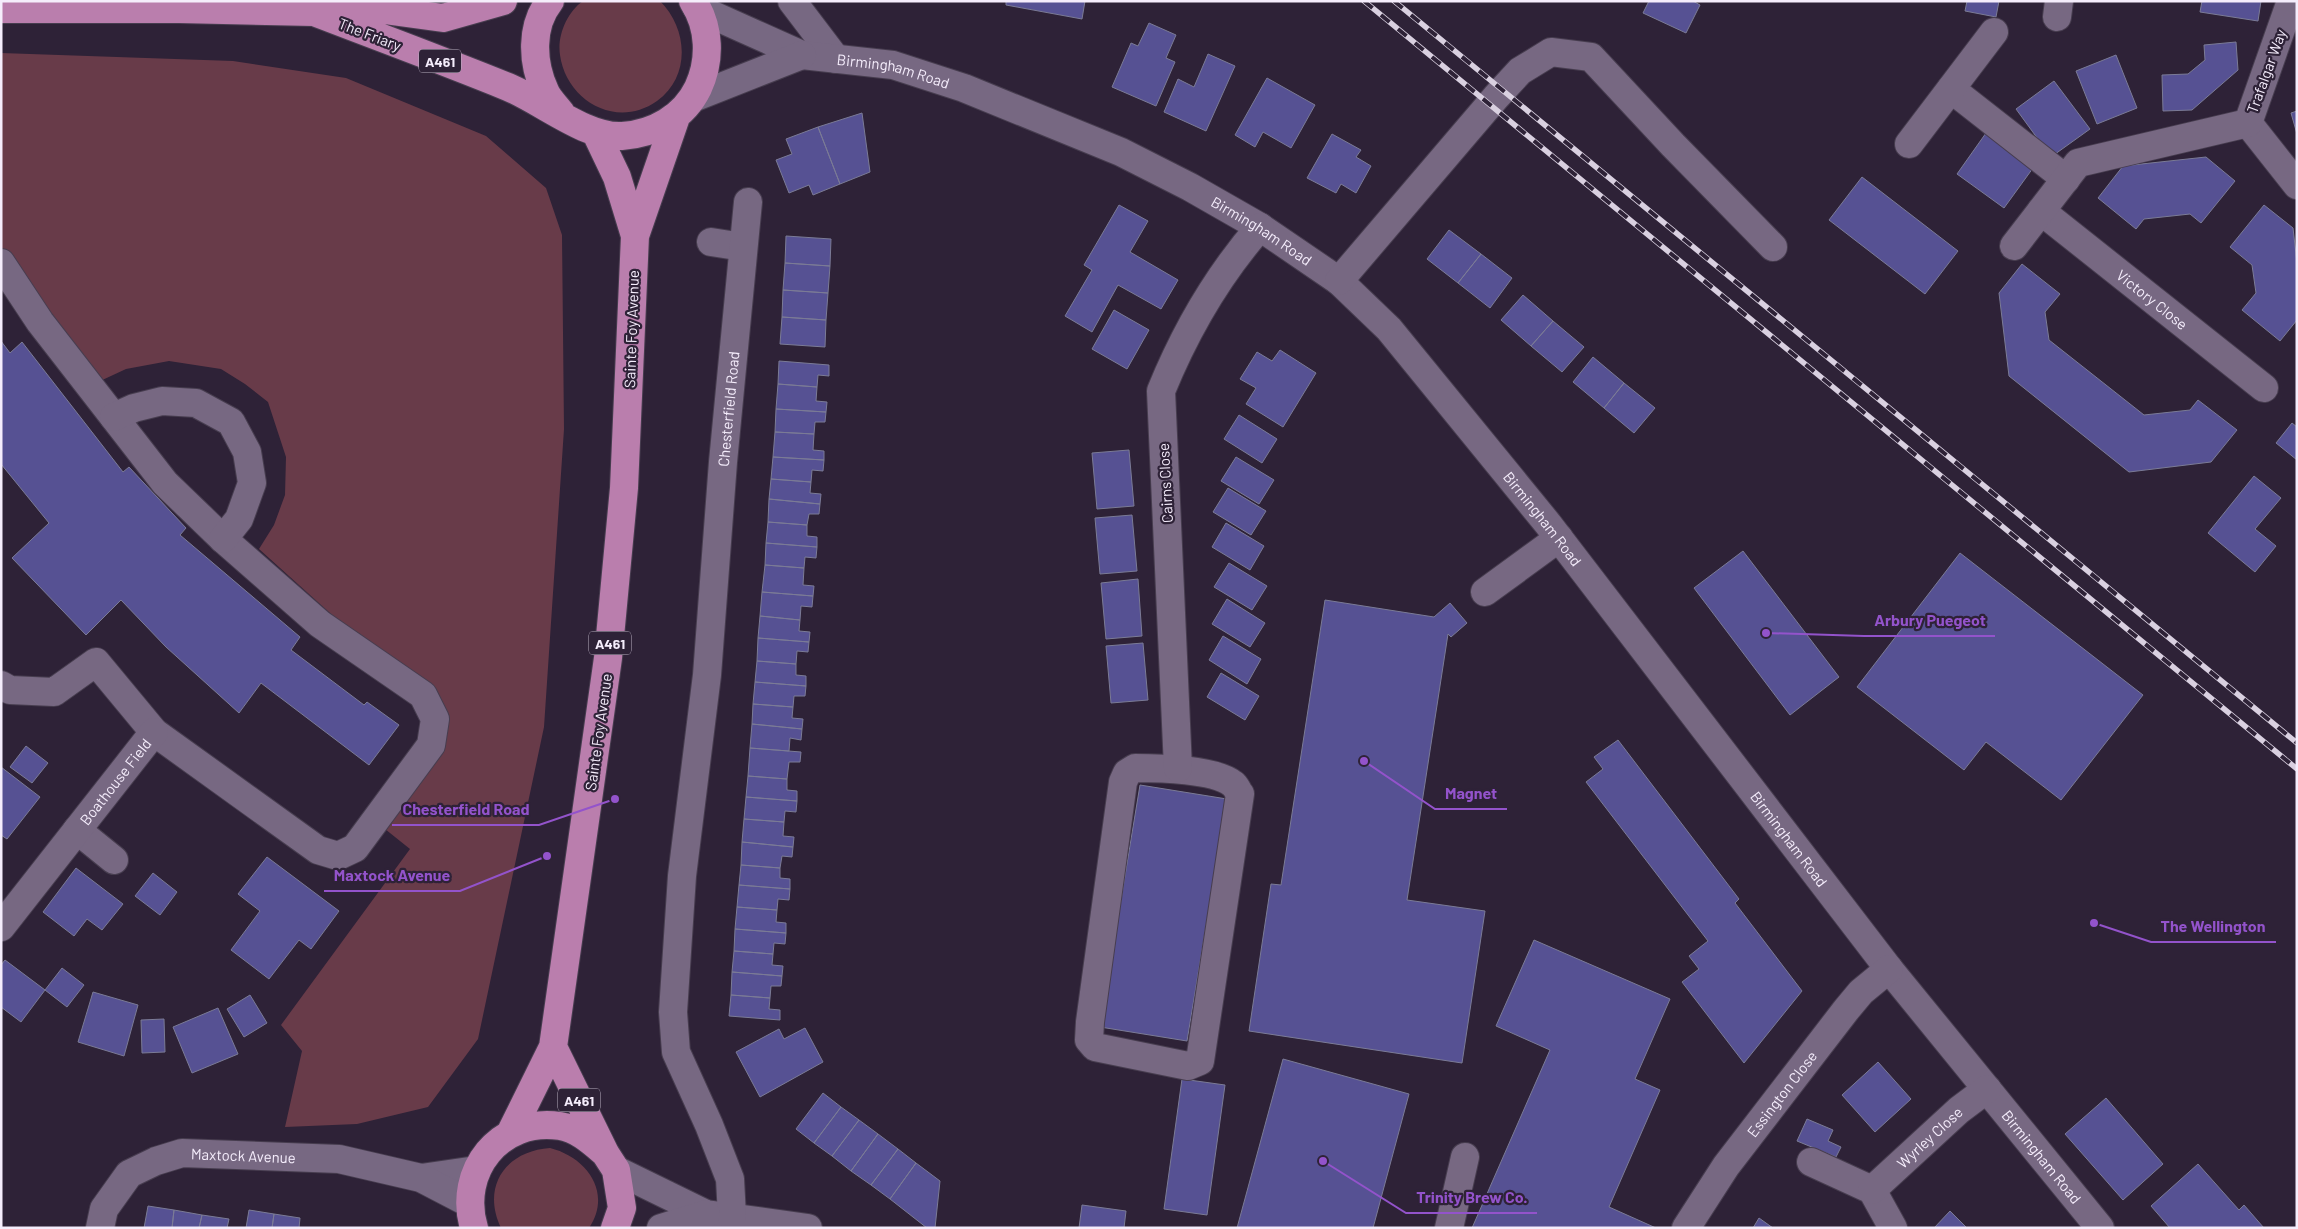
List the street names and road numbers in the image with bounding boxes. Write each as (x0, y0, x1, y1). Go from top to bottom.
street label: The Friary (336, 14, 404, 54)
street label: Trafalgar Way (2242, 26, 2290, 115)
road number: A461 (419, 49, 461, 72)
street label: Birmingham Road (836, 50, 952, 92)
street label: Birmingham Road (1208, 192, 1315, 269)
street label: Victory Close (2113, 266, 2191, 333)
street label: Sainte Foy Avenue (620, 270, 642, 388)
street label: Chesterfield Road (714, 350, 743, 467)
street label: Cairns Close (1154, 442, 1176, 524)
street label: Birmingham Road (1500, 468, 1586, 569)
road number: A461 (589, 632, 631, 654)
street label: Sainte Foy Avenue (581, 672, 615, 792)
street label: Boathouse Field (76, 735, 155, 828)
street label: Birmingham Road (1747, 788, 1832, 890)
street label: Essington Close (1743, 1047, 1820, 1140)
road number: A461 (558, 1088, 600, 1112)
street label: Wyrley Close (1893, 1103, 1966, 1172)
street label: Birmingham Road (1998, 1106, 2085, 1207)
street label: Maxtock Avenue (191, 1144, 296, 1166)

